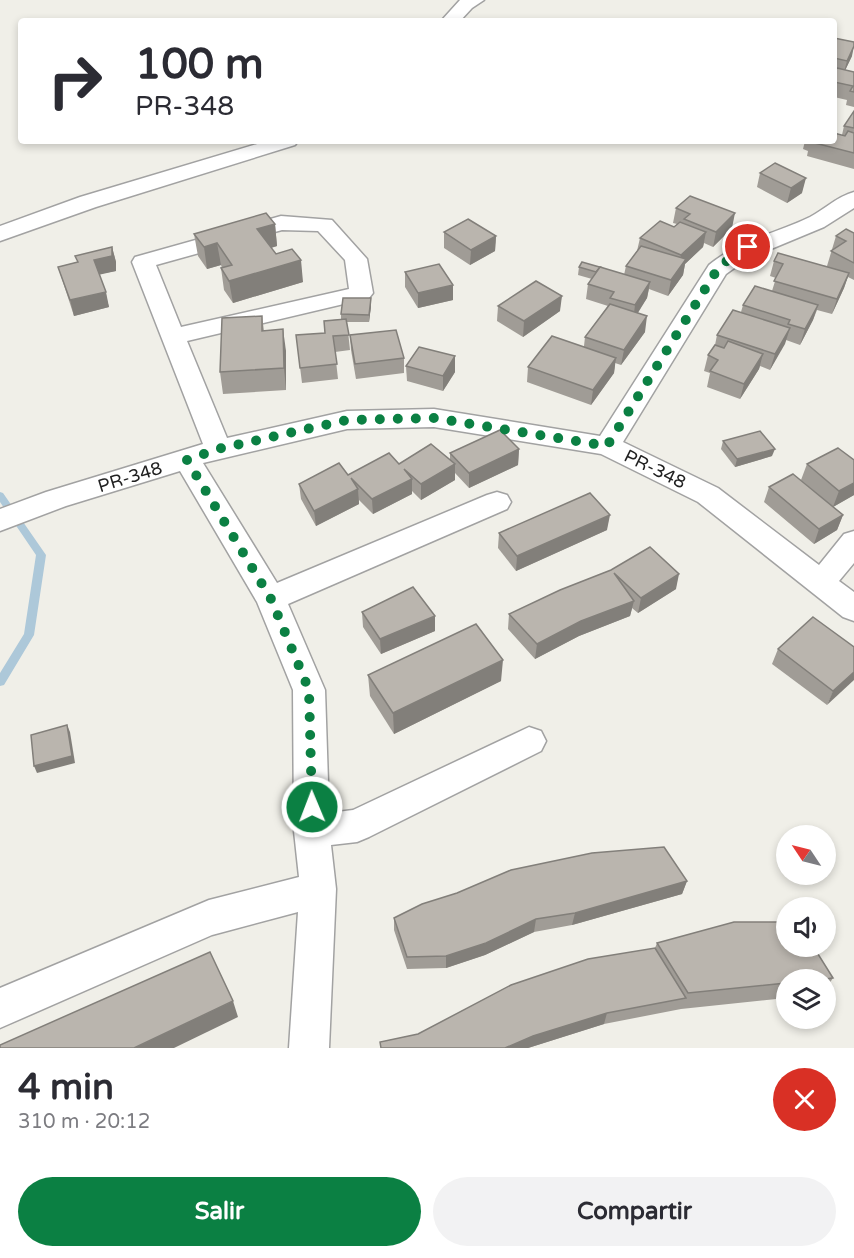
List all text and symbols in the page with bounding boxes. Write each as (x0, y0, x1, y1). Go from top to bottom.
text: 100 m (135, 39, 264, 90)
icon: right (36, 42, 114, 120)
text: PR-348 (135, 90, 234, 123)
pin (722, 221, 773, 272)
icon: arrive (731, 230, 764, 263)
street label: PR-348 (620, 445, 690, 493)
street label: PR-348 (95, 457, 165, 497)
position arrow (280, 775, 344, 839)
north arrow (776, 825, 836, 885)
map controls (776, 825, 836, 1029)
button: sound (776, 897, 836, 957)
button: layers (776, 969, 836, 1029)
text: 4 min (18, 1066, 114, 1109)
button: close (773, 1068, 836, 1131)
text: 310 m · 20:12 (18, 1110, 150, 1134)
button: Salir (18, 1177, 421, 1246)
button: Compartir (433, 1177, 836, 1246)

